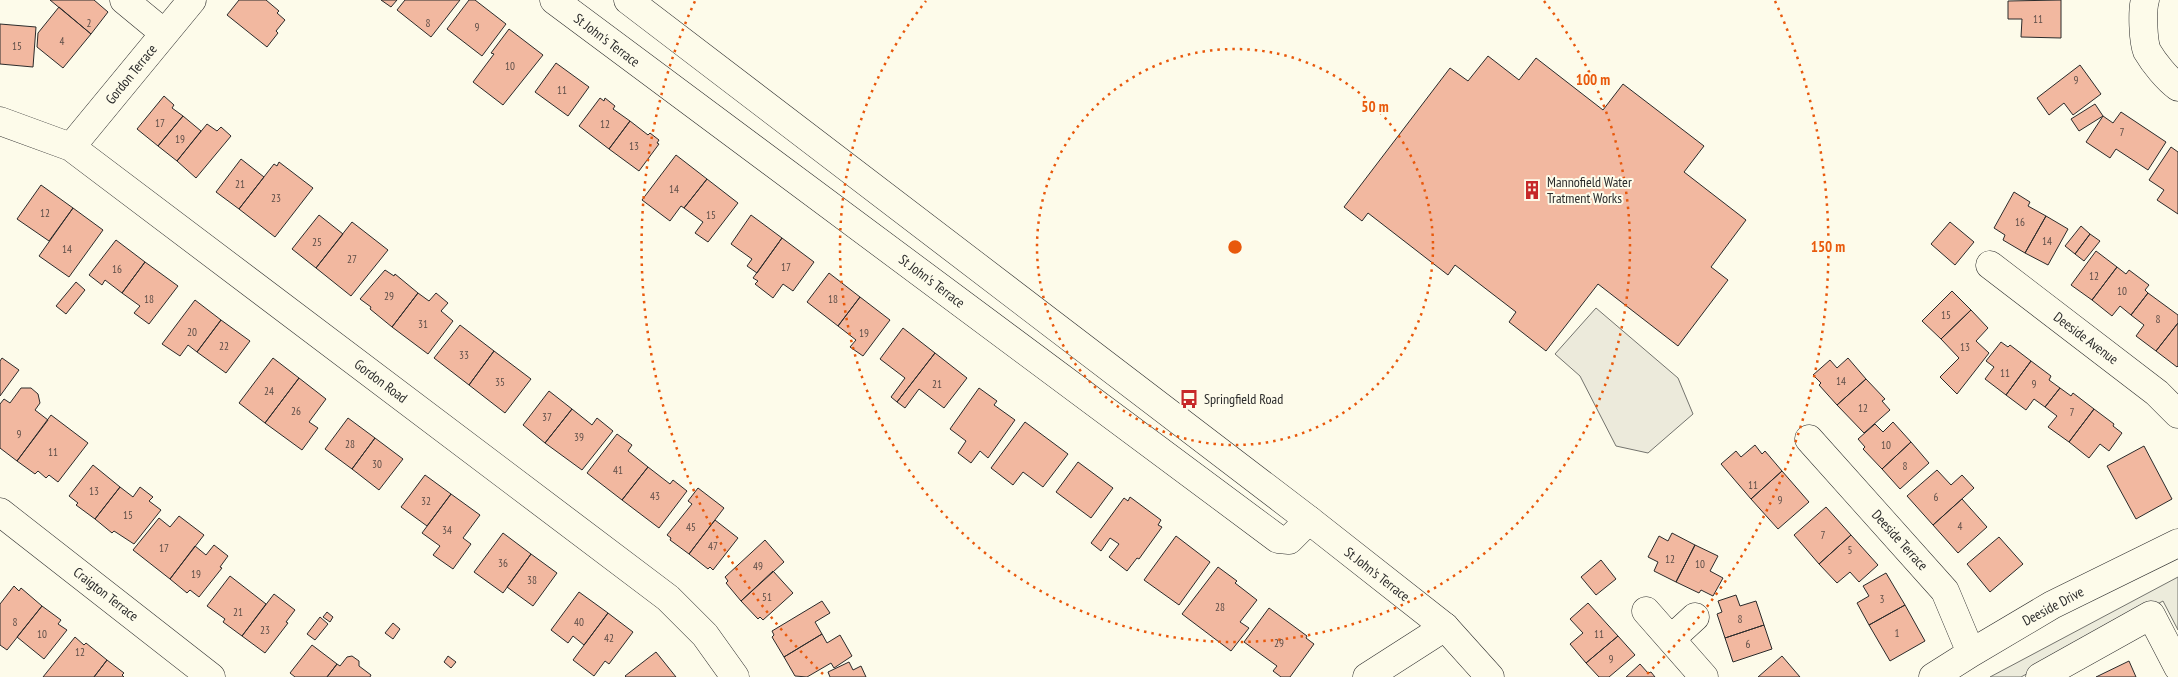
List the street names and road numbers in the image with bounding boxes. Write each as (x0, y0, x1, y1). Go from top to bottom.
street label: St John's Terrace (570, 9, 644, 71)
street label: Gordon Terrace (101, 40, 161, 108)
street label: St John's Terrace (895, 250, 969, 312)
street label: Deeside Avenue (2050, 308, 2122, 368)
street label: Gordon Road (351, 355, 411, 407)
street label: Deeside Terrace (1868, 506, 1932, 574)
street label: St John's Terrace (1341, 543, 1413, 605)
street label: Craigton Terrace (70, 563, 142, 625)
street label: Deeside Drive (2019, 582, 2087, 630)

